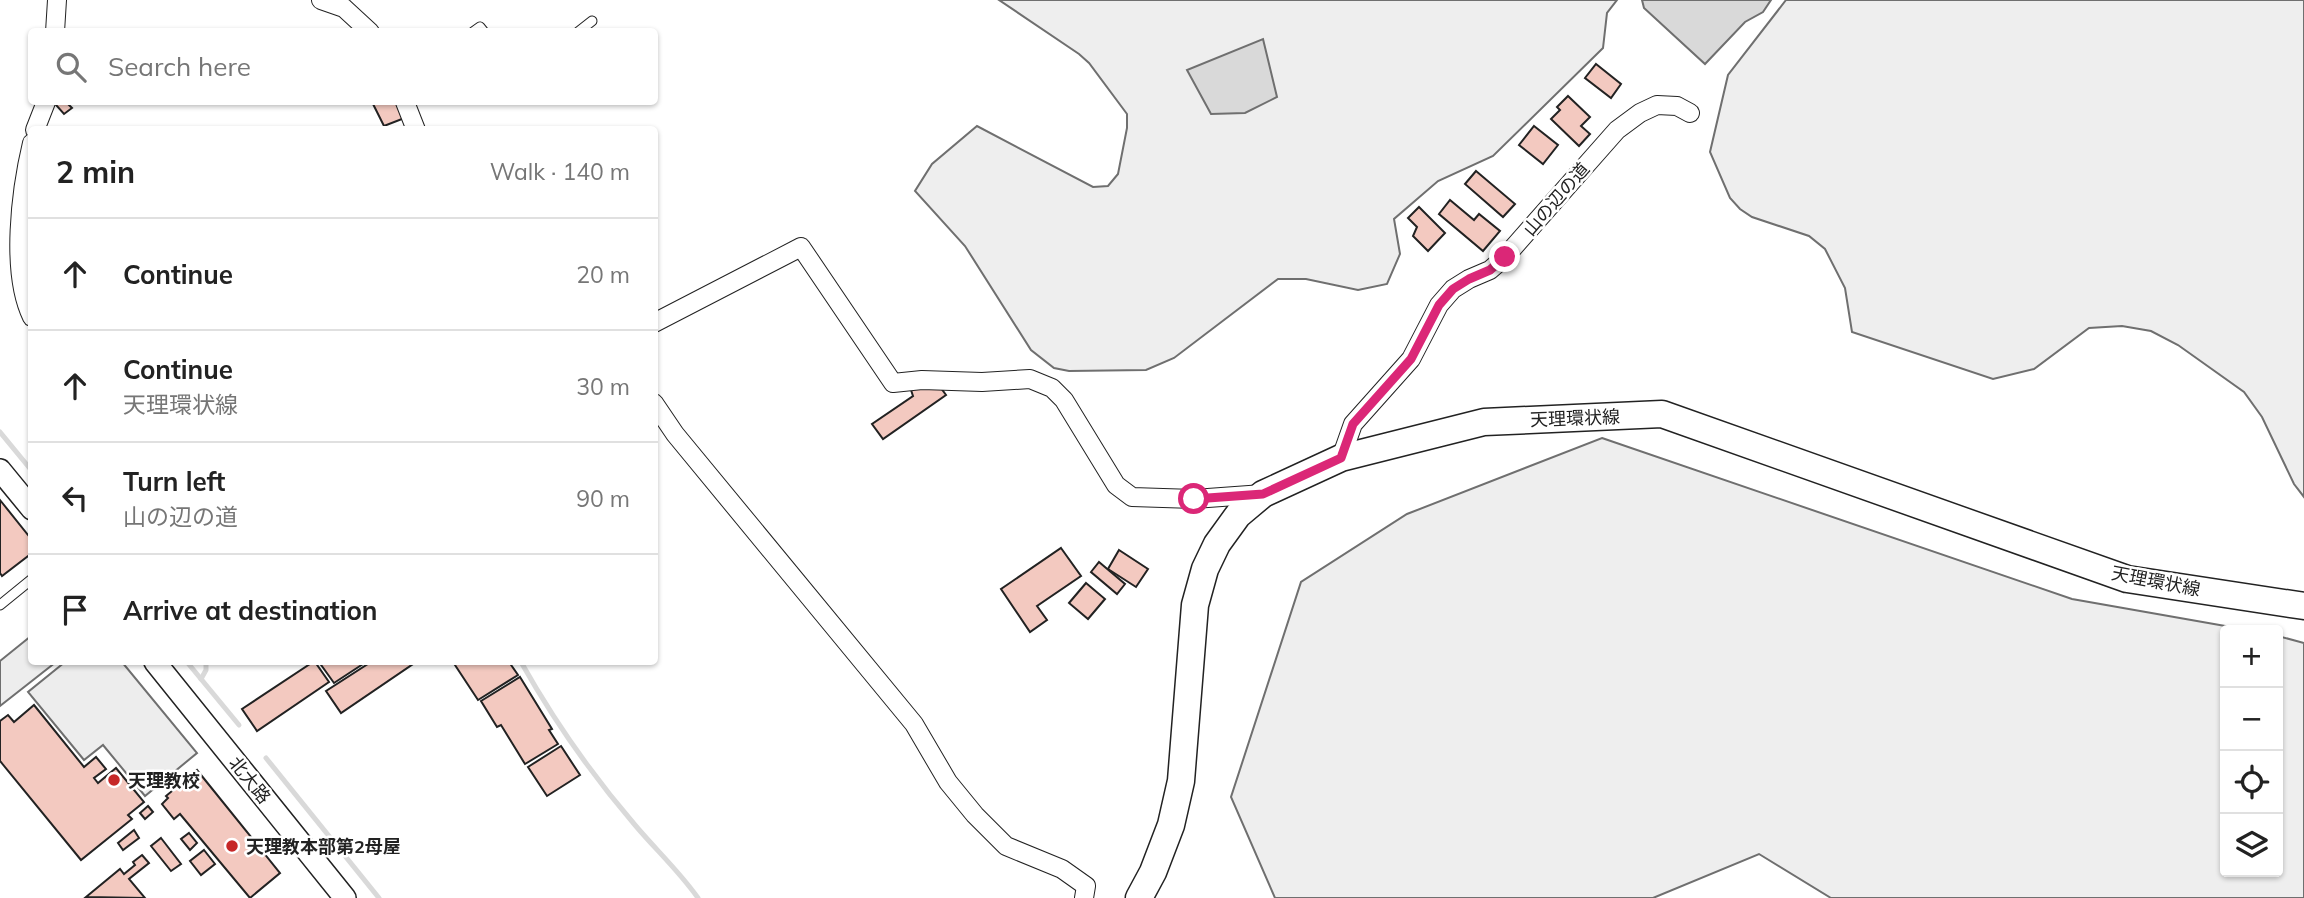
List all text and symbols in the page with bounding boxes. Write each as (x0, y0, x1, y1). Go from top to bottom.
search box (28, 28, 658, 105)
icon: search (52, 48, 90, 86)
text: Search here (108, 50, 251, 83)
text: 2 min (56, 153, 135, 191)
text: Walk · 140 m (490, 157, 630, 186)
street label: 山の辺の道 (1518, 157, 1594, 241)
route end (1489, 241, 1520, 272)
icon: ahead (56, 255, 94, 293)
text: Continue (123, 258, 233, 291)
text: 20 m (576, 260, 630, 289)
text: Continue (123, 353, 233, 386)
icon: ahead (56, 367, 94, 405)
text: 30 m (576, 372, 630, 401)
text: 天理環状線 (123, 390, 238, 419)
street label: 天理環状線 (1530, 405, 1620, 431)
text: Turn left (123, 465, 225, 498)
icon: left (56, 479, 94, 517)
route start (1178, 483, 1209, 514)
text: 90 m (576, 484, 630, 513)
text: 山の辺の道 (123, 502, 238, 531)
street label: 天理環状線 (2110, 561, 2202, 601)
icon: arrive (56, 591, 94, 629)
text: Arrive at destination (123, 594, 378, 627)
map controls (2220, 625, 2283, 877)
button: + (2220, 625, 2283, 688)
button: − (2220, 688, 2283, 751)
button: locate (2220, 751, 2283, 814)
street label: 北大路 (224, 752, 276, 808)
place label: 天理教校 (128, 769, 200, 792)
marker: 天理教校 (106, 772, 122, 788)
button: layers (2220, 814, 2283, 877)
place label: 天理教本部第2母屋 (246, 835, 401, 858)
marker: 天理教本部第2母屋 (224, 838, 240, 854)

